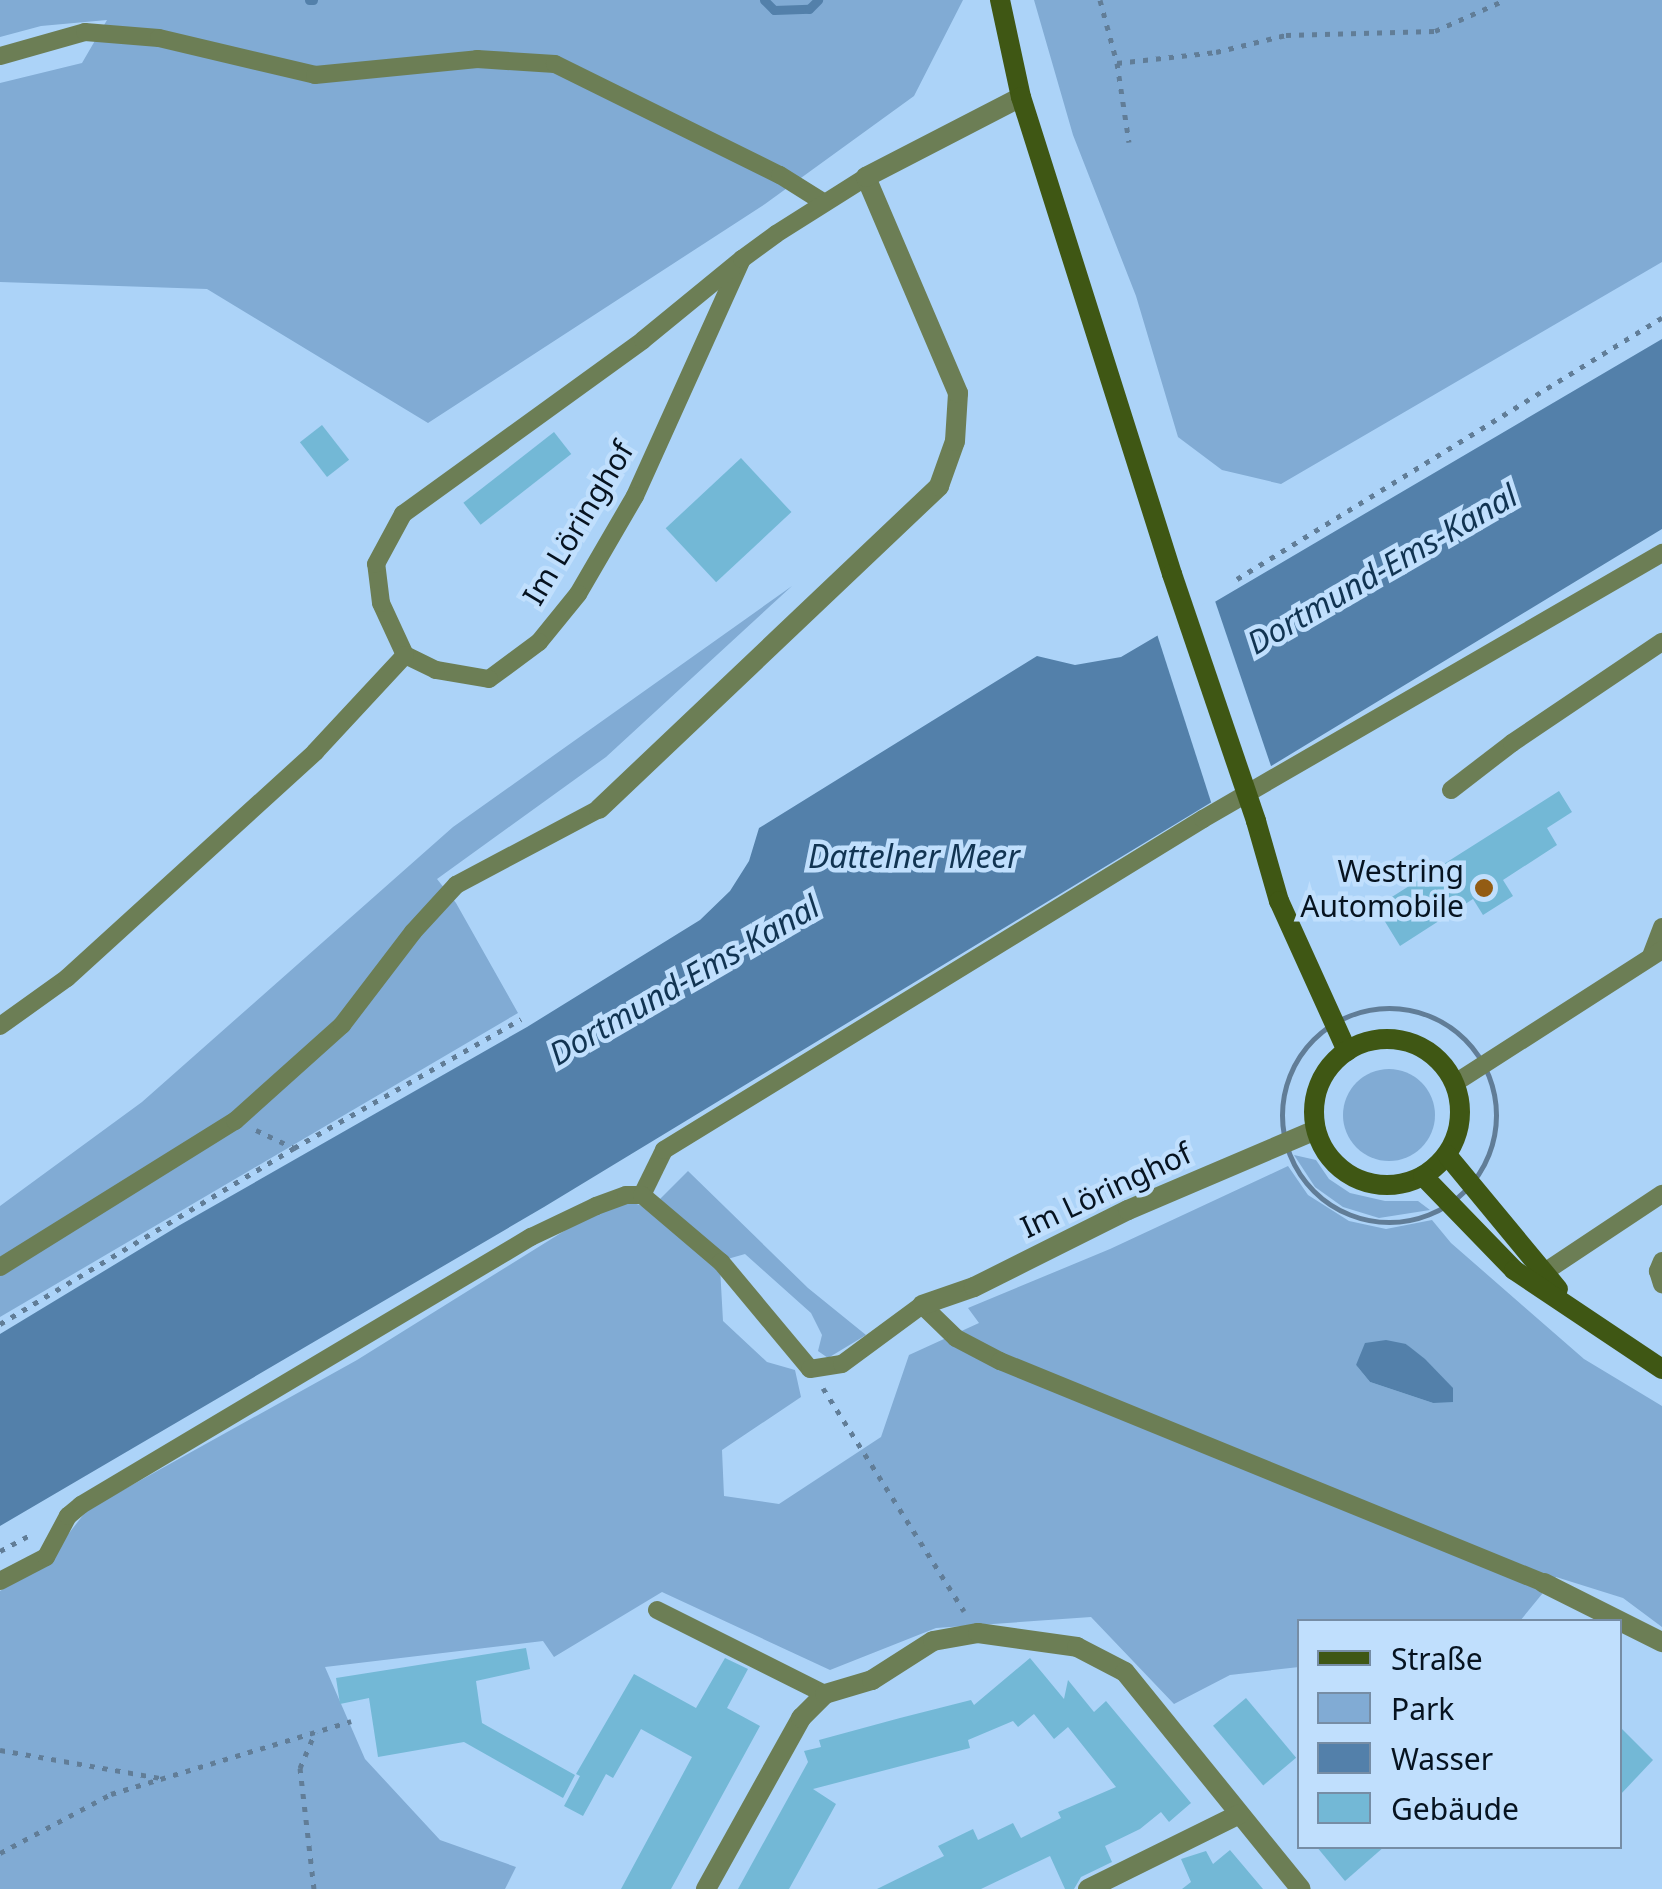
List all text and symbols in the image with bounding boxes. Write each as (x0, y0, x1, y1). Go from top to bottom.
street label: Im Löringhof (515, 435, 641, 611)
water label: Dortmund-Ems-Kanal (1240, 476, 1524, 662)
water label: Dattelner Meer (808, 837, 1020, 875)
place label: Westring Automobile (1300, 853, 1464, 924)
marker: Westring Automobile (1473, 877, 1495, 899)
water label: Dortmund-Ems-Kanal (542, 887, 826, 1073)
street label: Im Löringhof (1015, 1135, 1197, 1245)
legend (1297, 1619, 1622, 1849)
text: Straße (1391, 1638, 1483, 1679)
text: Park (1391, 1688, 1454, 1729)
text: Wasser (1391, 1738, 1493, 1779)
text: Gebäude (1391, 1788, 1519, 1829)

